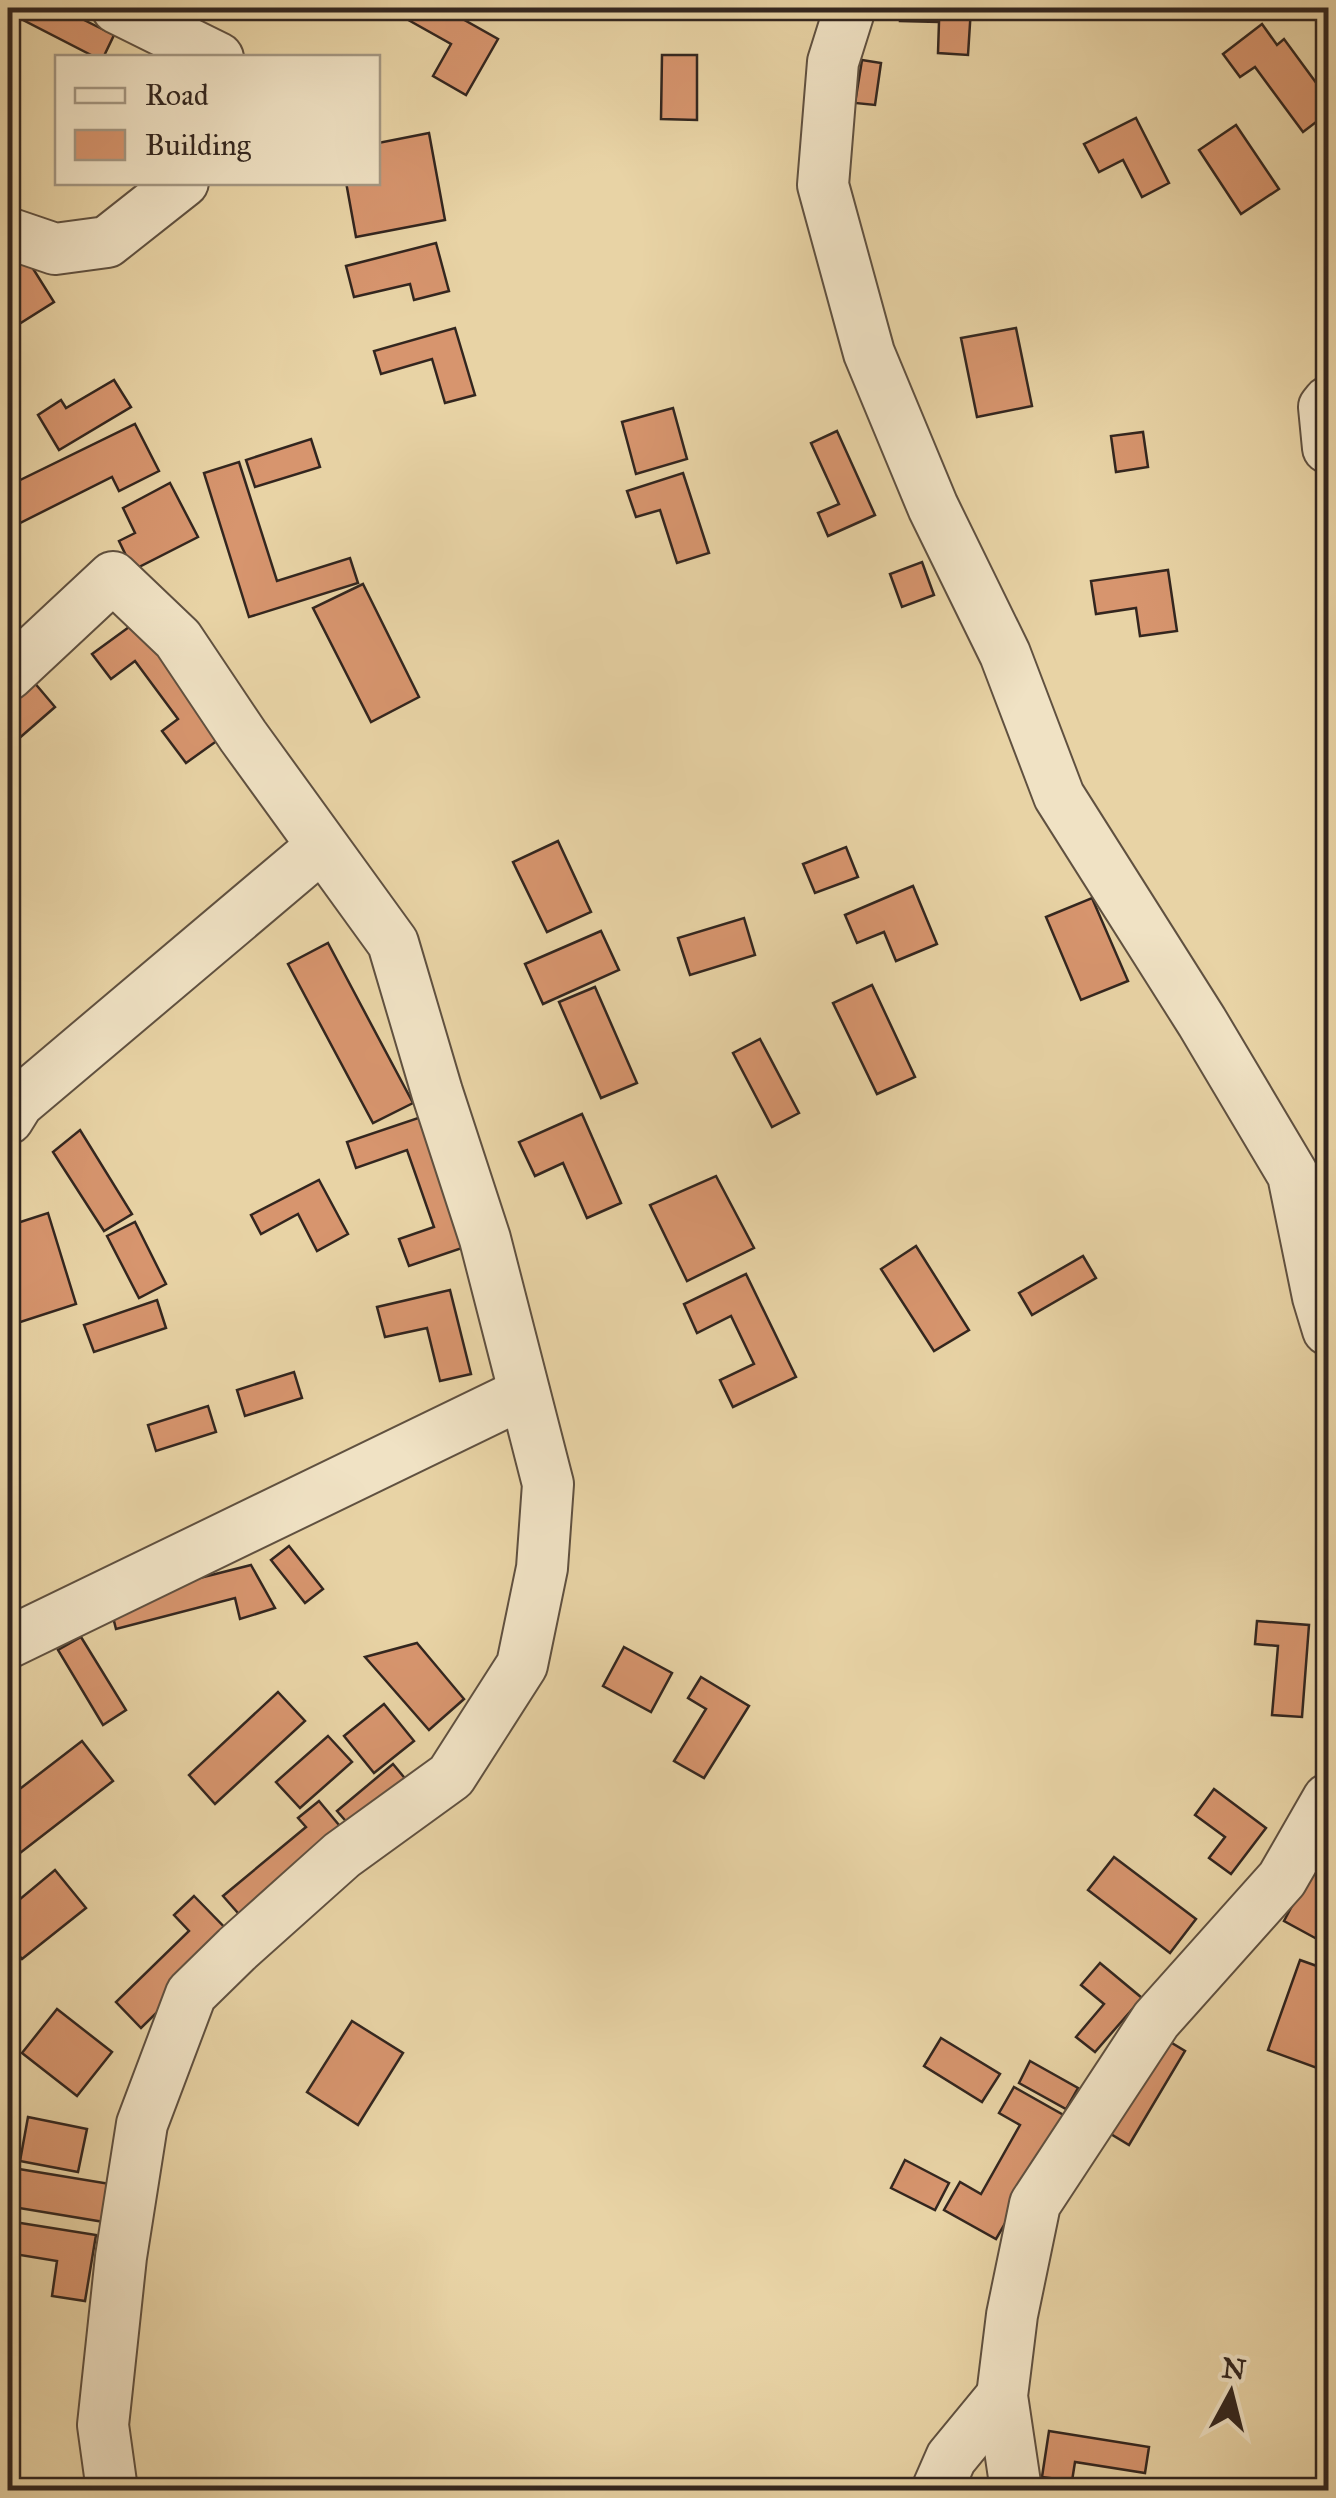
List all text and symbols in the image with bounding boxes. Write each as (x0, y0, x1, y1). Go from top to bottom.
legend (55, 55, 380, 185)
text: Road (145, 77, 209, 113)
text: Building (145, 127, 252, 163)
north arrow (1181, 2343, 1281, 2443)
text: N (1220, 2350, 1248, 2388)

